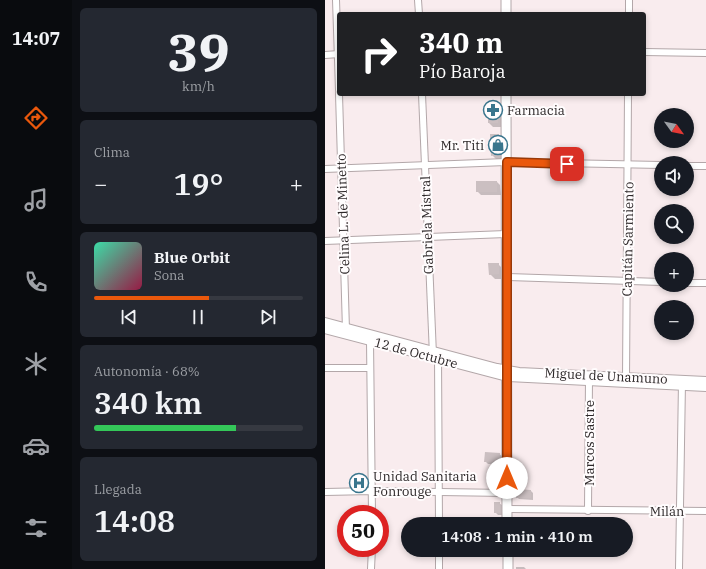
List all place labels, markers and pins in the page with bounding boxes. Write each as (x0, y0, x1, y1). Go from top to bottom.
pharmacy icon: Farmacia (482, 99, 504, 121)
place label: Farmacia (507, 102, 565, 119)
shop icon: Mr. Titi (487, 134, 509, 156)
place label: Mr. Titi (440, 137, 484, 154)
pin (550, 147, 584, 181)
place label: Unidad Sanitaria Fonrouge (373, 468, 477, 500)
hospital icon: Unidad Sanitaria Fonrouge (348, 472, 370, 494)

